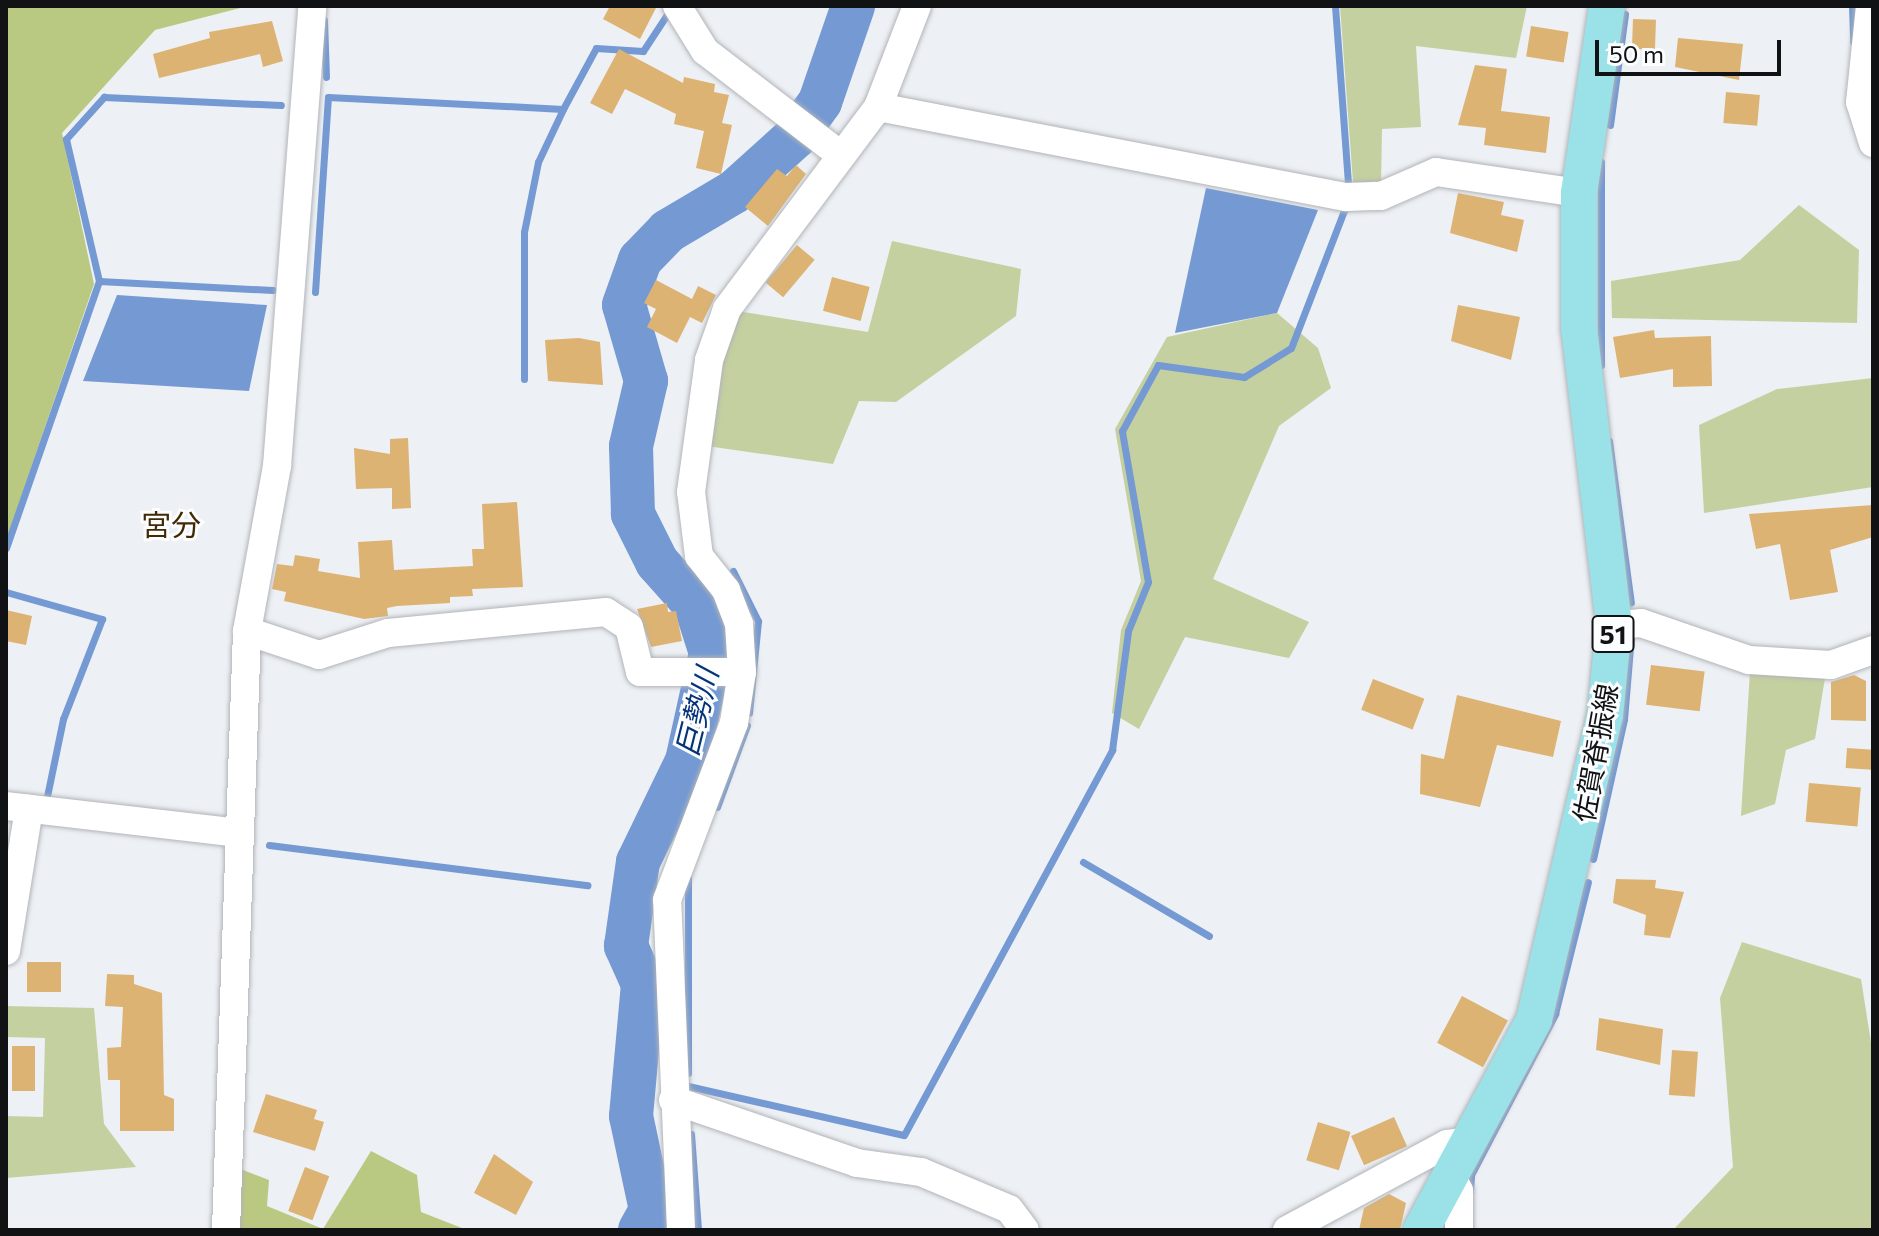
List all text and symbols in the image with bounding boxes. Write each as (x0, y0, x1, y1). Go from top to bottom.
scale bar (1599, 24, 1785, 74)
text: 50 m (1609, 39, 1664, 68)
district label: 宮分 (141, 506, 201, 542)
road number: 51 (1591, 612, 1635, 656)
water label: 巨勢川 (668, 664, 724, 760)
street label: 佐賀脊振線 (1566, 681, 1624, 825)

